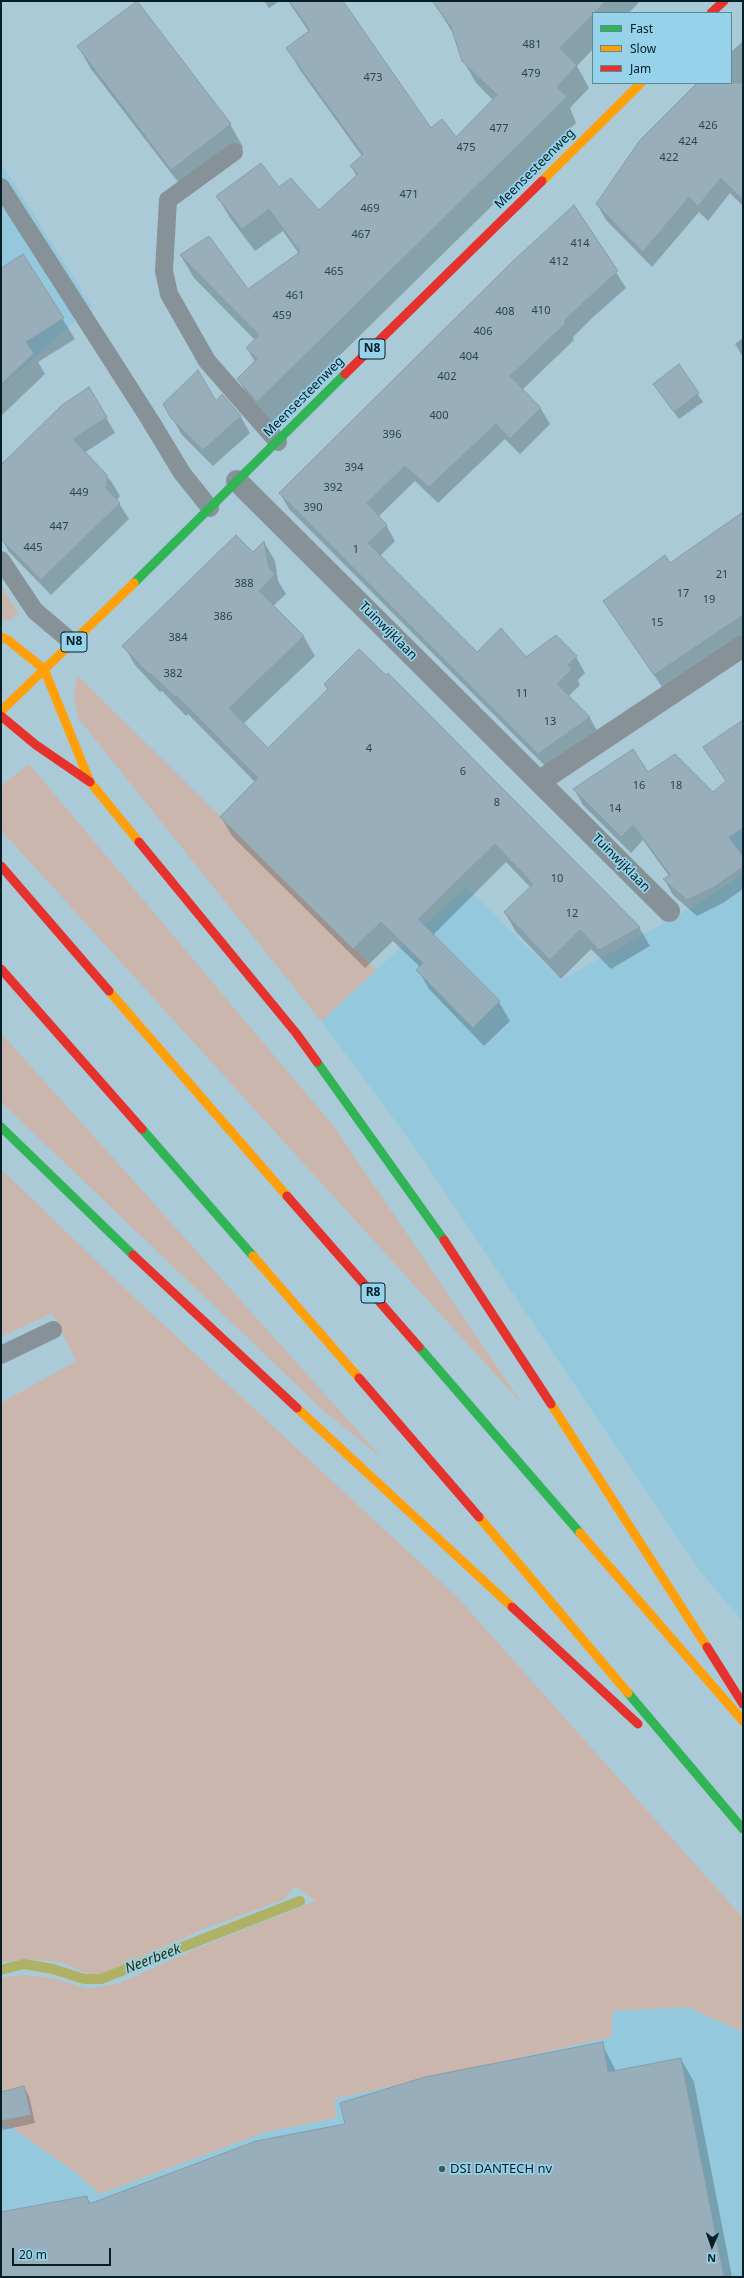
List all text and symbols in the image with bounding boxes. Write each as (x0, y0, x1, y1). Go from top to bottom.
legend (592, 12, 732, 84)
text: Fast (630, 20, 653, 37)
house number: 481 (523, 38, 541, 52)
text: Slow (630, 40, 656, 57)
text: Jam (630, 60, 651, 77)
house number: 479 (522, 67, 540, 81)
house number: 473 (364, 71, 382, 85)
house number: 426 (699, 119, 717, 133)
house number: 477 (490, 122, 508, 136)
street label: Meensesteenweg (492, 126, 578, 212)
house number: 424 (679, 135, 697, 149)
house number: 475 (457, 141, 475, 155)
house number: 422 (660, 151, 678, 165)
house number: 471 (400, 188, 418, 202)
house number: 469 (361, 202, 379, 216)
house number: 467 (352, 228, 370, 242)
house number: 414 (571, 237, 589, 251)
house number: 412 (550, 255, 568, 269)
house number: 465 (325, 265, 343, 279)
house number: 461 (286, 289, 304, 303)
house number: 410 (532, 304, 550, 318)
house number: 408 (496, 305, 514, 319)
house number: 459 (273, 309, 291, 323)
house number: 406 (474, 325, 492, 339)
road number: N8 (359, 339, 385, 359)
house number: 404 (460, 350, 478, 364)
street label: Meensesteenweg (261, 354, 347, 440)
house number: 402 (438, 370, 456, 384)
house number: 400 (430, 409, 448, 423)
house number: 396 (383, 428, 401, 442)
house number: 394 (345, 461, 363, 475)
house number: 392 (324, 481, 342, 495)
house number: 449 (70, 486, 88, 500)
house number: 390 (304, 501, 322, 515)
house number: 447 (50, 520, 68, 534)
house number: 445 (24, 541, 42, 555)
house number: 1 (353, 543, 359, 557)
house number: 21 (716, 568, 728, 582)
house number: 388 (235, 577, 253, 591)
house number: 17 (677, 587, 689, 601)
house number: 19 (703, 593, 715, 607)
street label: Tuinwijklaan (356, 599, 420, 663)
house number: 386 (214, 610, 232, 624)
house number: 15 (651, 616, 663, 630)
house number: 384 (169, 631, 187, 645)
road number: N8 (61, 632, 87, 652)
house number: 382 (164, 667, 182, 681)
house number: 11 (516, 687, 528, 701)
house number: 13 (544, 715, 556, 729)
house number: 4 (366, 742, 372, 756)
house number: 6 (460, 765, 466, 779)
house number: 16 (633, 779, 645, 793)
house number: 18 (670, 779, 682, 793)
house number: 8 (494, 796, 500, 810)
house number: 14 (609, 802, 621, 816)
street label: Tuinwijklaan (589, 831, 653, 895)
house number: 10 (551, 872, 563, 886)
house number: 12 (566, 907, 578, 921)
road number: R8 (361, 1283, 385, 1303)
water label: Neerbeek (123, 1941, 183, 1977)
place label: DSI DANTECH nv (450, 2161, 552, 2177)
marker: DSI DANTECH nv (437, 2164, 447, 2174)
north arrow (692, 2226, 732, 2266)
scale bar (14, 2240, 113, 2266)
text: 20 m (19, 2246, 47, 2263)
text: N (707, 2251, 716, 2266)

